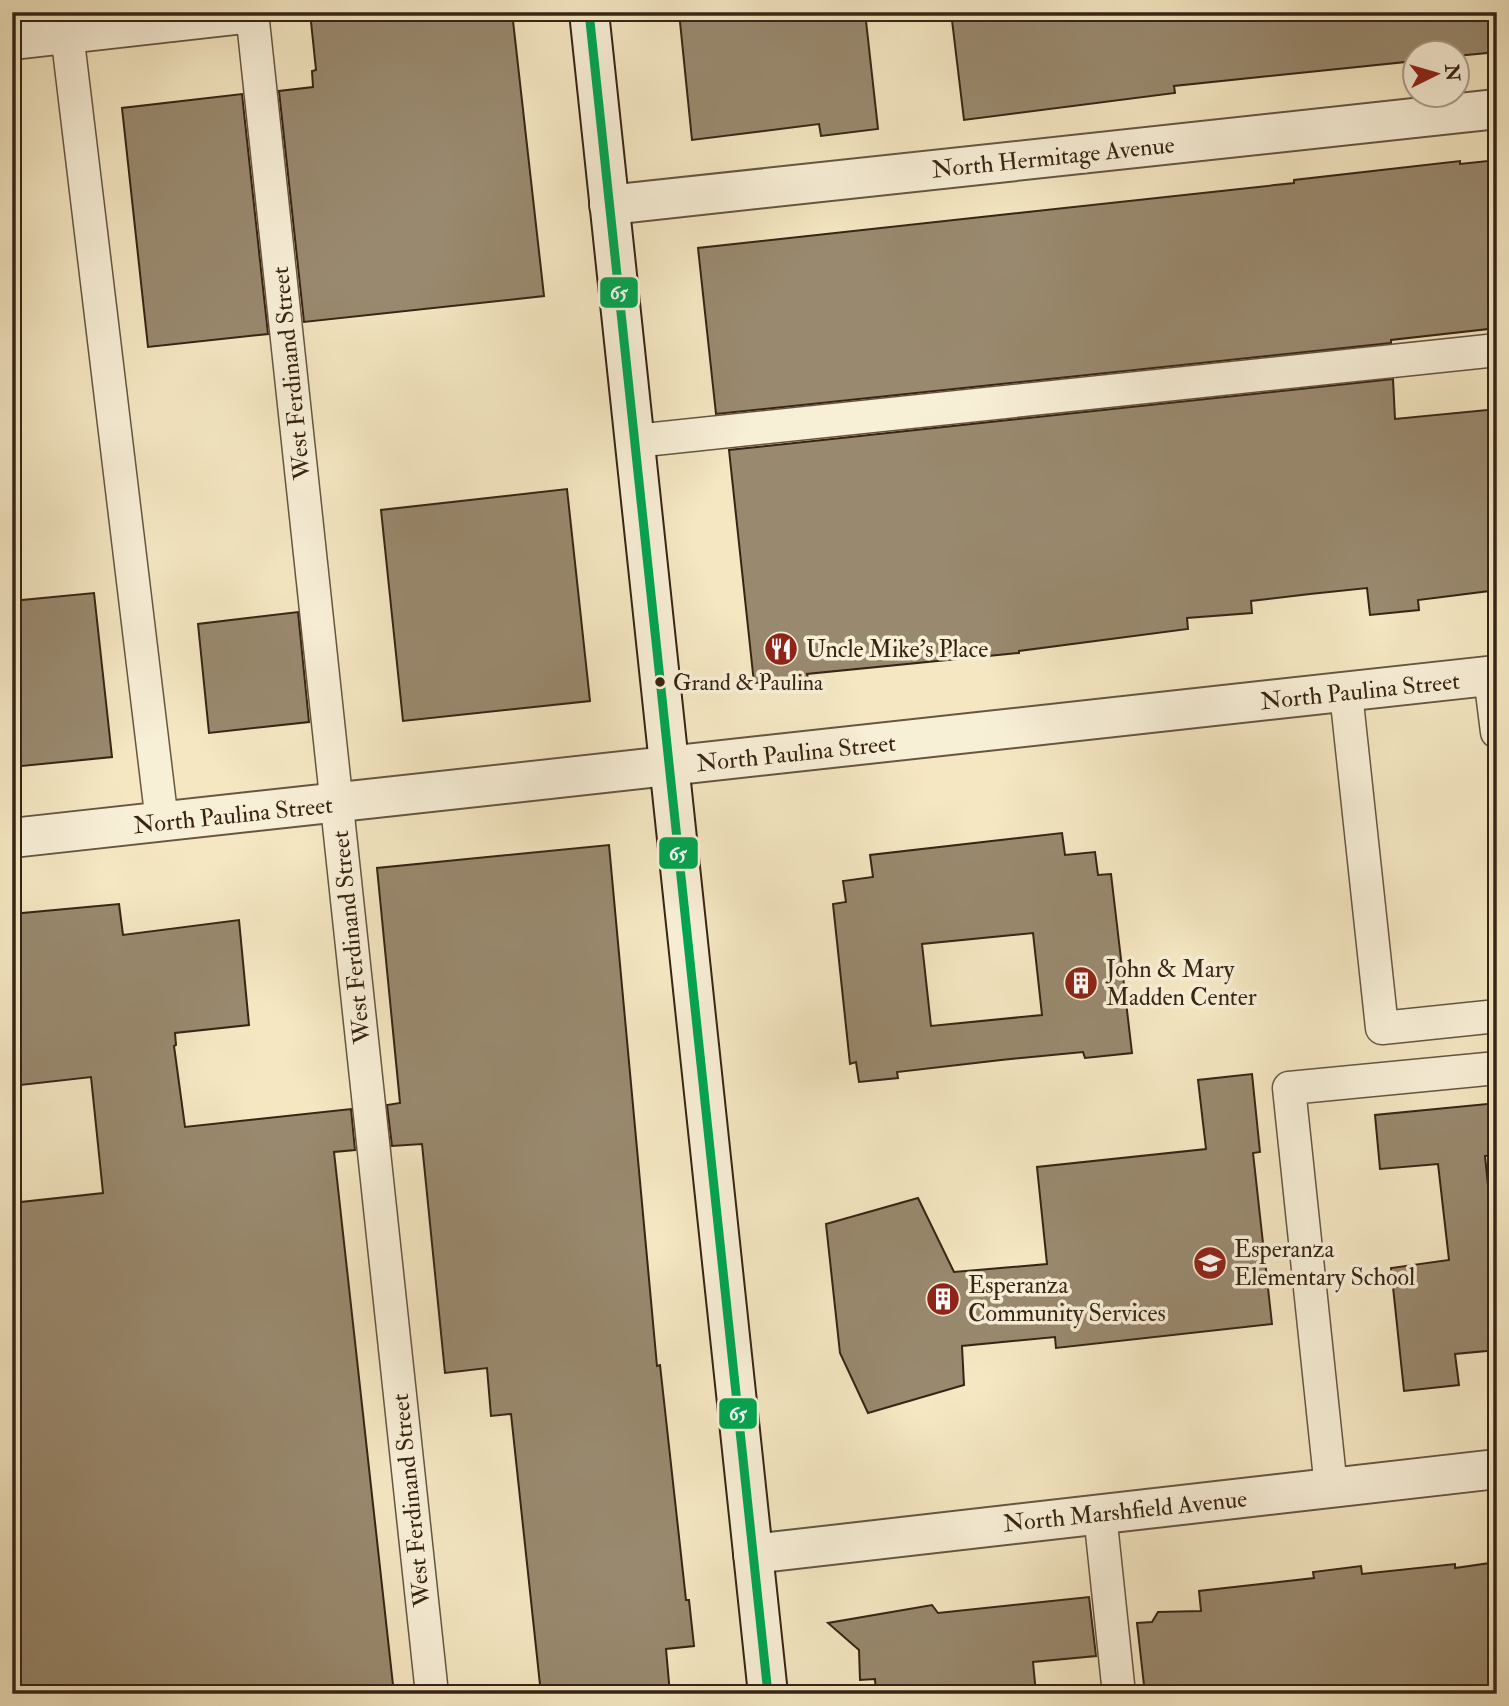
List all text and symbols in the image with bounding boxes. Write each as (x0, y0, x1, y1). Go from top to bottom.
north arrow (1400, 38, 1470, 108)
text: N (1439, 62, 1465, 83)
street label: North Hermitage Avenue (930, 129, 1176, 186)
street label: West Ferdinand Street (265, 265, 318, 482)
line badge: 65 (599, 276, 639, 309)
text: 65 (610, 281, 629, 305)
restaurant icon: Uncle Mike's Place (762, 630, 800, 668)
place label: Uncle Mike's Place (806, 634, 988, 665)
street label: North Paulina Street (1259, 666, 1461, 717)
place label: Grand & Paulina (673, 669, 824, 697)
marker: Grand & Paulina (653, 675, 667, 689)
street label: North Paulina Street (695, 728, 897, 779)
street label: North Paulina Street (132, 790, 334, 841)
street label: West Ferdinand Street (325, 829, 378, 1046)
line badge: 65 (658, 836, 699, 870)
text: 65 (669, 842, 688, 866)
place label: John & Mary Madden Center (1105, 954, 1257, 1013)
building icon: John & Mary Madden Center (1062, 964, 1100, 1002)
place label: Esperanza Elementary School (1234, 1234, 1415, 1293)
school or university icon: Esperanza Elementary School (1191, 1244, 1229, 1282)
place label: Esperanza Community Services (968, 1270, 1166, 1329)
building icon: Esperanza Community Services (924, 1280, 962, 1318)
street label: West Ferdinand Street (385, 1392, 438, 1609)
line badge: 65 (718, 1397, 758, 1430)
text: 65 (729, 1402, 748, 1426)
street label: North Marshfield Avenue (1002, 1483, 1249, 1540)

